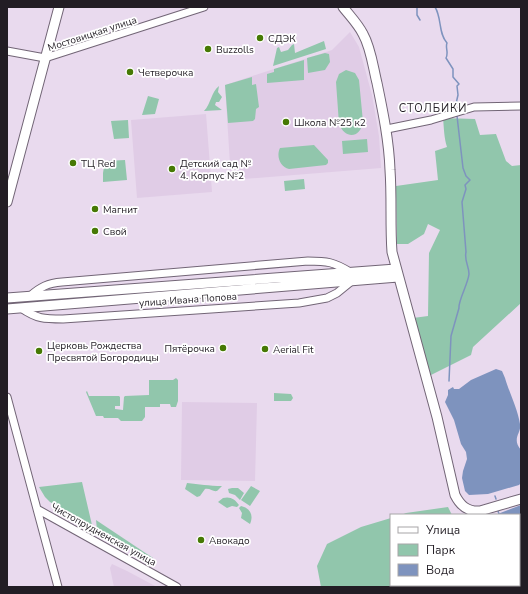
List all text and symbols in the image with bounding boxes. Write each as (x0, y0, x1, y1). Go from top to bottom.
street label: Мостовицкая улица (46, 13, 139, 55)
place label: СДЭК (268, 32, 296, 46)
marker: СДЭК (255, 33, 265, 43)
place label: Buzzolls (216, 43, 254, 57)
marker: Buzzolls (203, 44, 213, 54)
place label: Четверочка (138, 66, 193, 80)
marker: Четверочка (125, 67, 135, 77)
district label: СТОЛБИКИ (399, 101, 467, 116)
place label: Школа №25 к2 (294, 116, 366, 130)
marker: Школа №25 к2 (281, 117, 291, 127)
place label: ТЦ Red (81, 157, 115, 171)
place label: Детский сад № 4. Корпус №2 (180, 157, 251, 183)
marker: ТЦ Red (68, 158, 78, 168)
marker: Детский сад № 4. Корпус №2 (167, 164, 177, 174)
place label: Магнит (103, 203, 138, 217)
marker: Магнит (90, 204, 100, 214)
place label: Свой (103, 225, 127, 239)
marker: Свой (90, 226, 100, 236)
street label: улица Ивана Попова (139, 290, 238, 310)
place label: Церковь Рождества Пресвятой Богородицы (47, 339, 159, 365)
place label: Пятёрочка (164, 342, 215, 356)
marker: Пятёрочка (218, 343, 228, 353)
place label: Aerial Fit (273, 343, 314, 357)
marker: Aerial Fit (260, 344, 270, 354)
marker: Церковь Рождества Пресвятой Богородицы (34, 346, 44, 356)
street label: Чистопрудненская улица (48, 500, 159, 570)
legend (390, 514, 520, 586)
text: Улица (425, 522, 460, 538)
place label: Авокадо (209, 534, 250, 548)
marker: Авокадо (196, 535, 206, 545)
text: Парк (426, 542, 456, 558)
text: Вода (426, 562, 454, 578)

